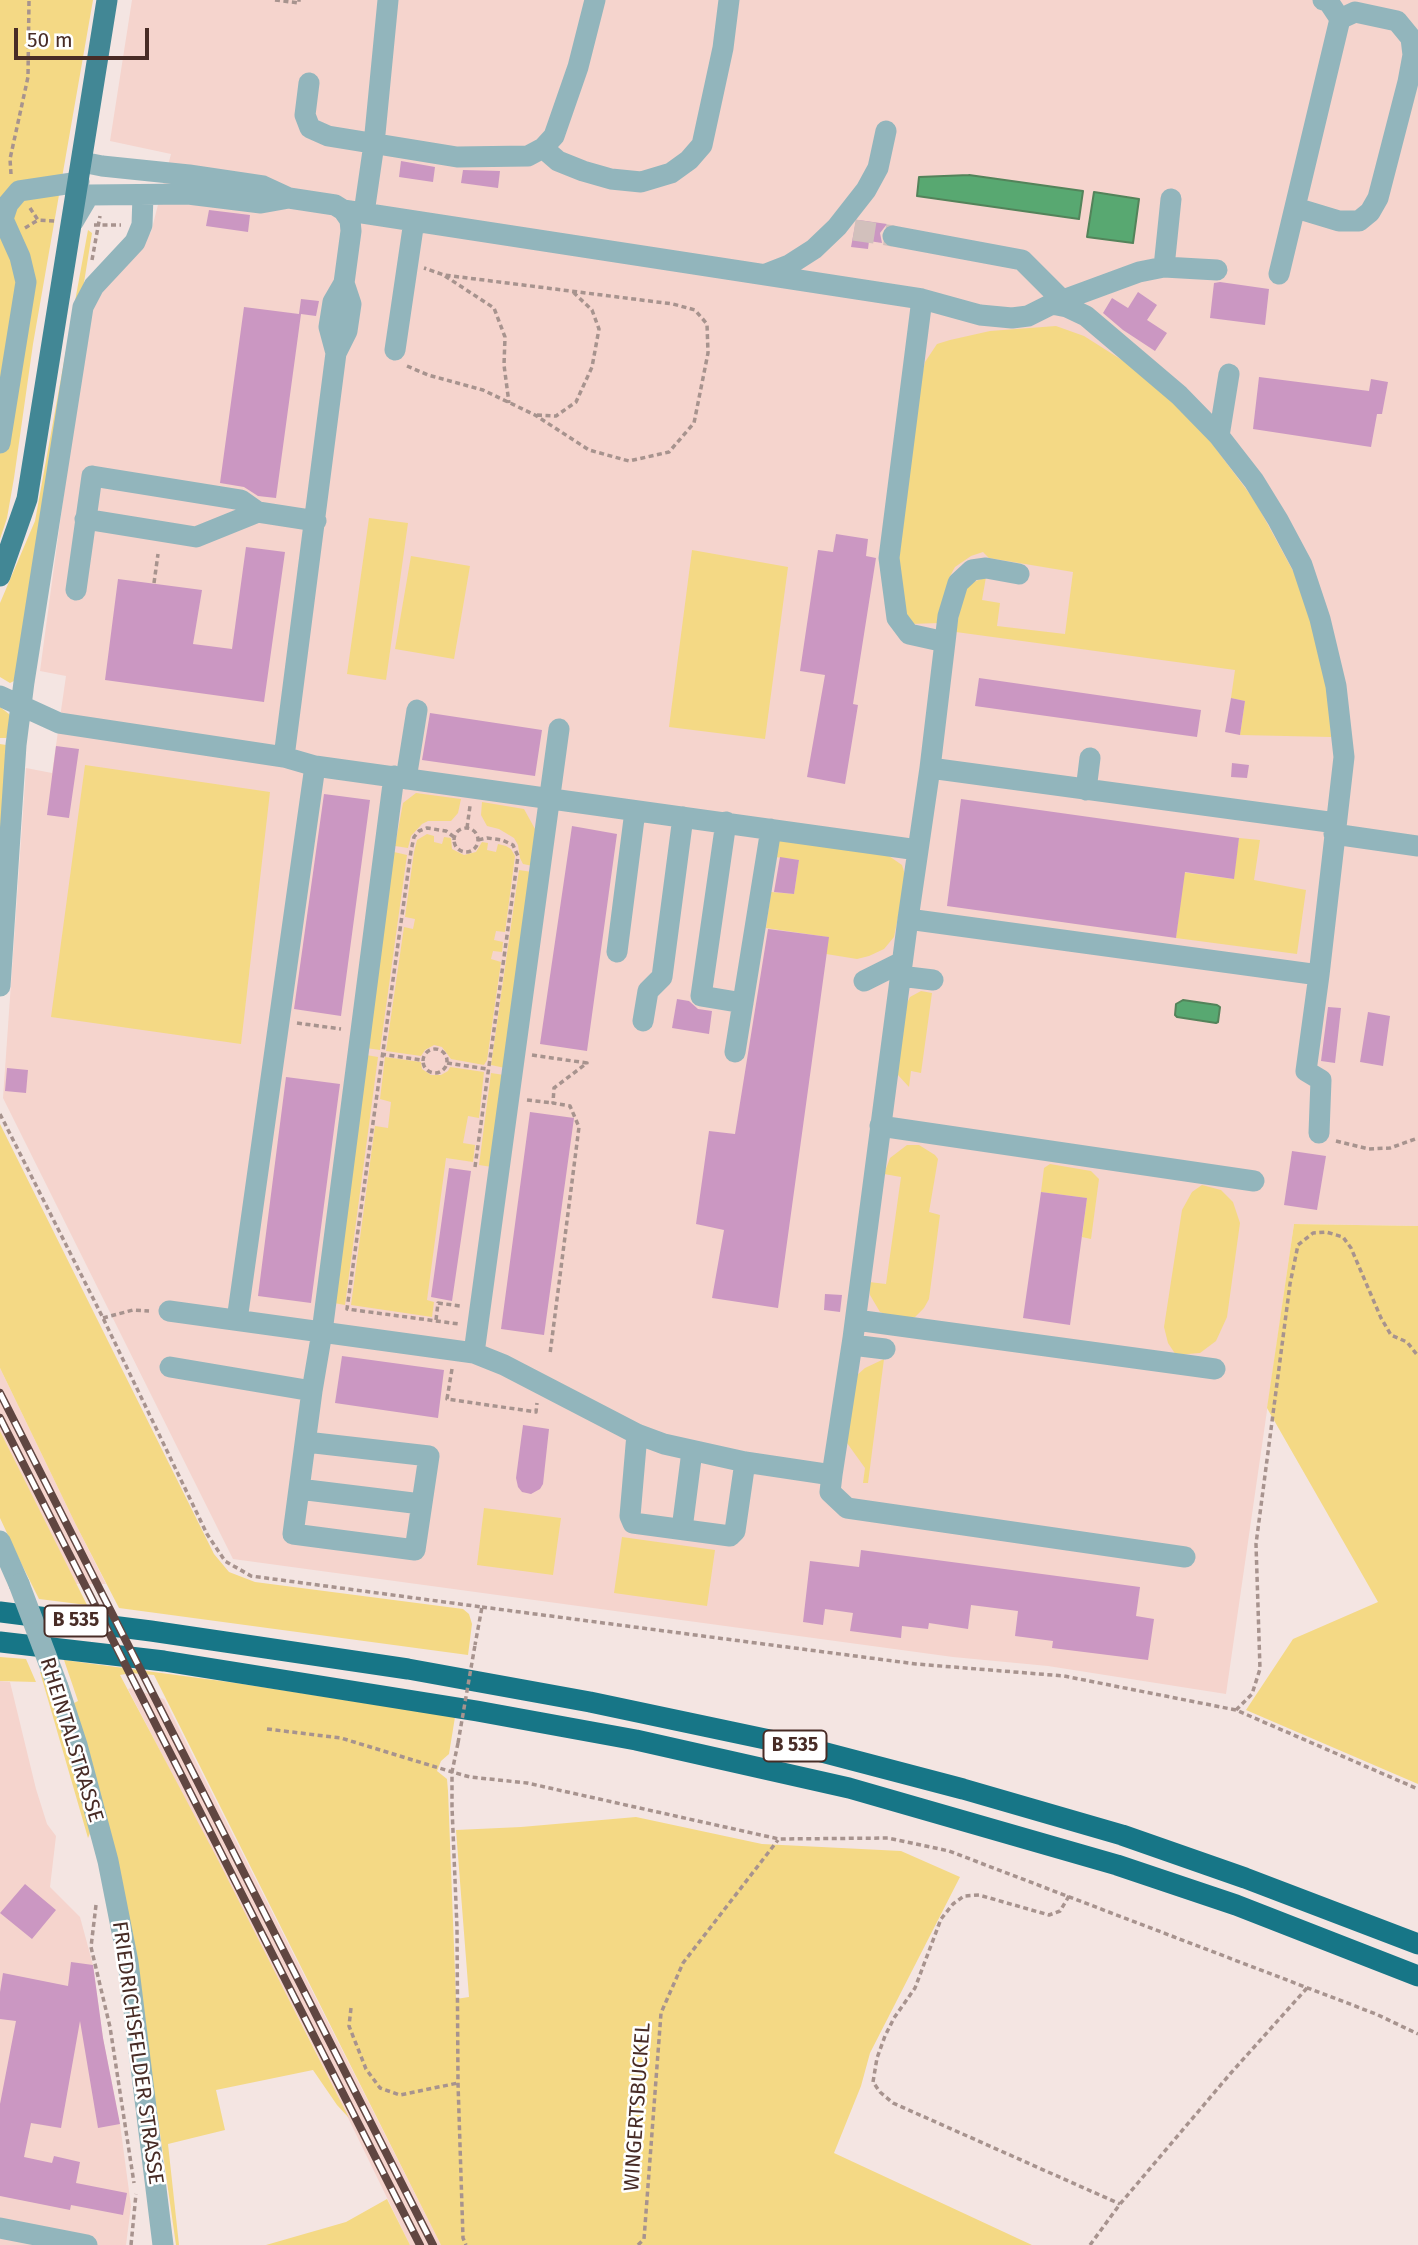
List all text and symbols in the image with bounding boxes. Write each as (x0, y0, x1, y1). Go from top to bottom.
scale bar (18, 14, 152, 58)
text: 50 m (27, 27, 73, 53)
road number: B 535 (44, 1606, 108, 1637)
street label: RHEINTALSTRASSE (34, 1654, 108, 1826)
road number: B 535 (764, 1730, 826, 1762)
street label: FRIEDRICHSFELDER STRASSE (106, 1920, 168, 2186)
street label: WINGERTSBUCKEL (620, 2022, 656, 2192)

